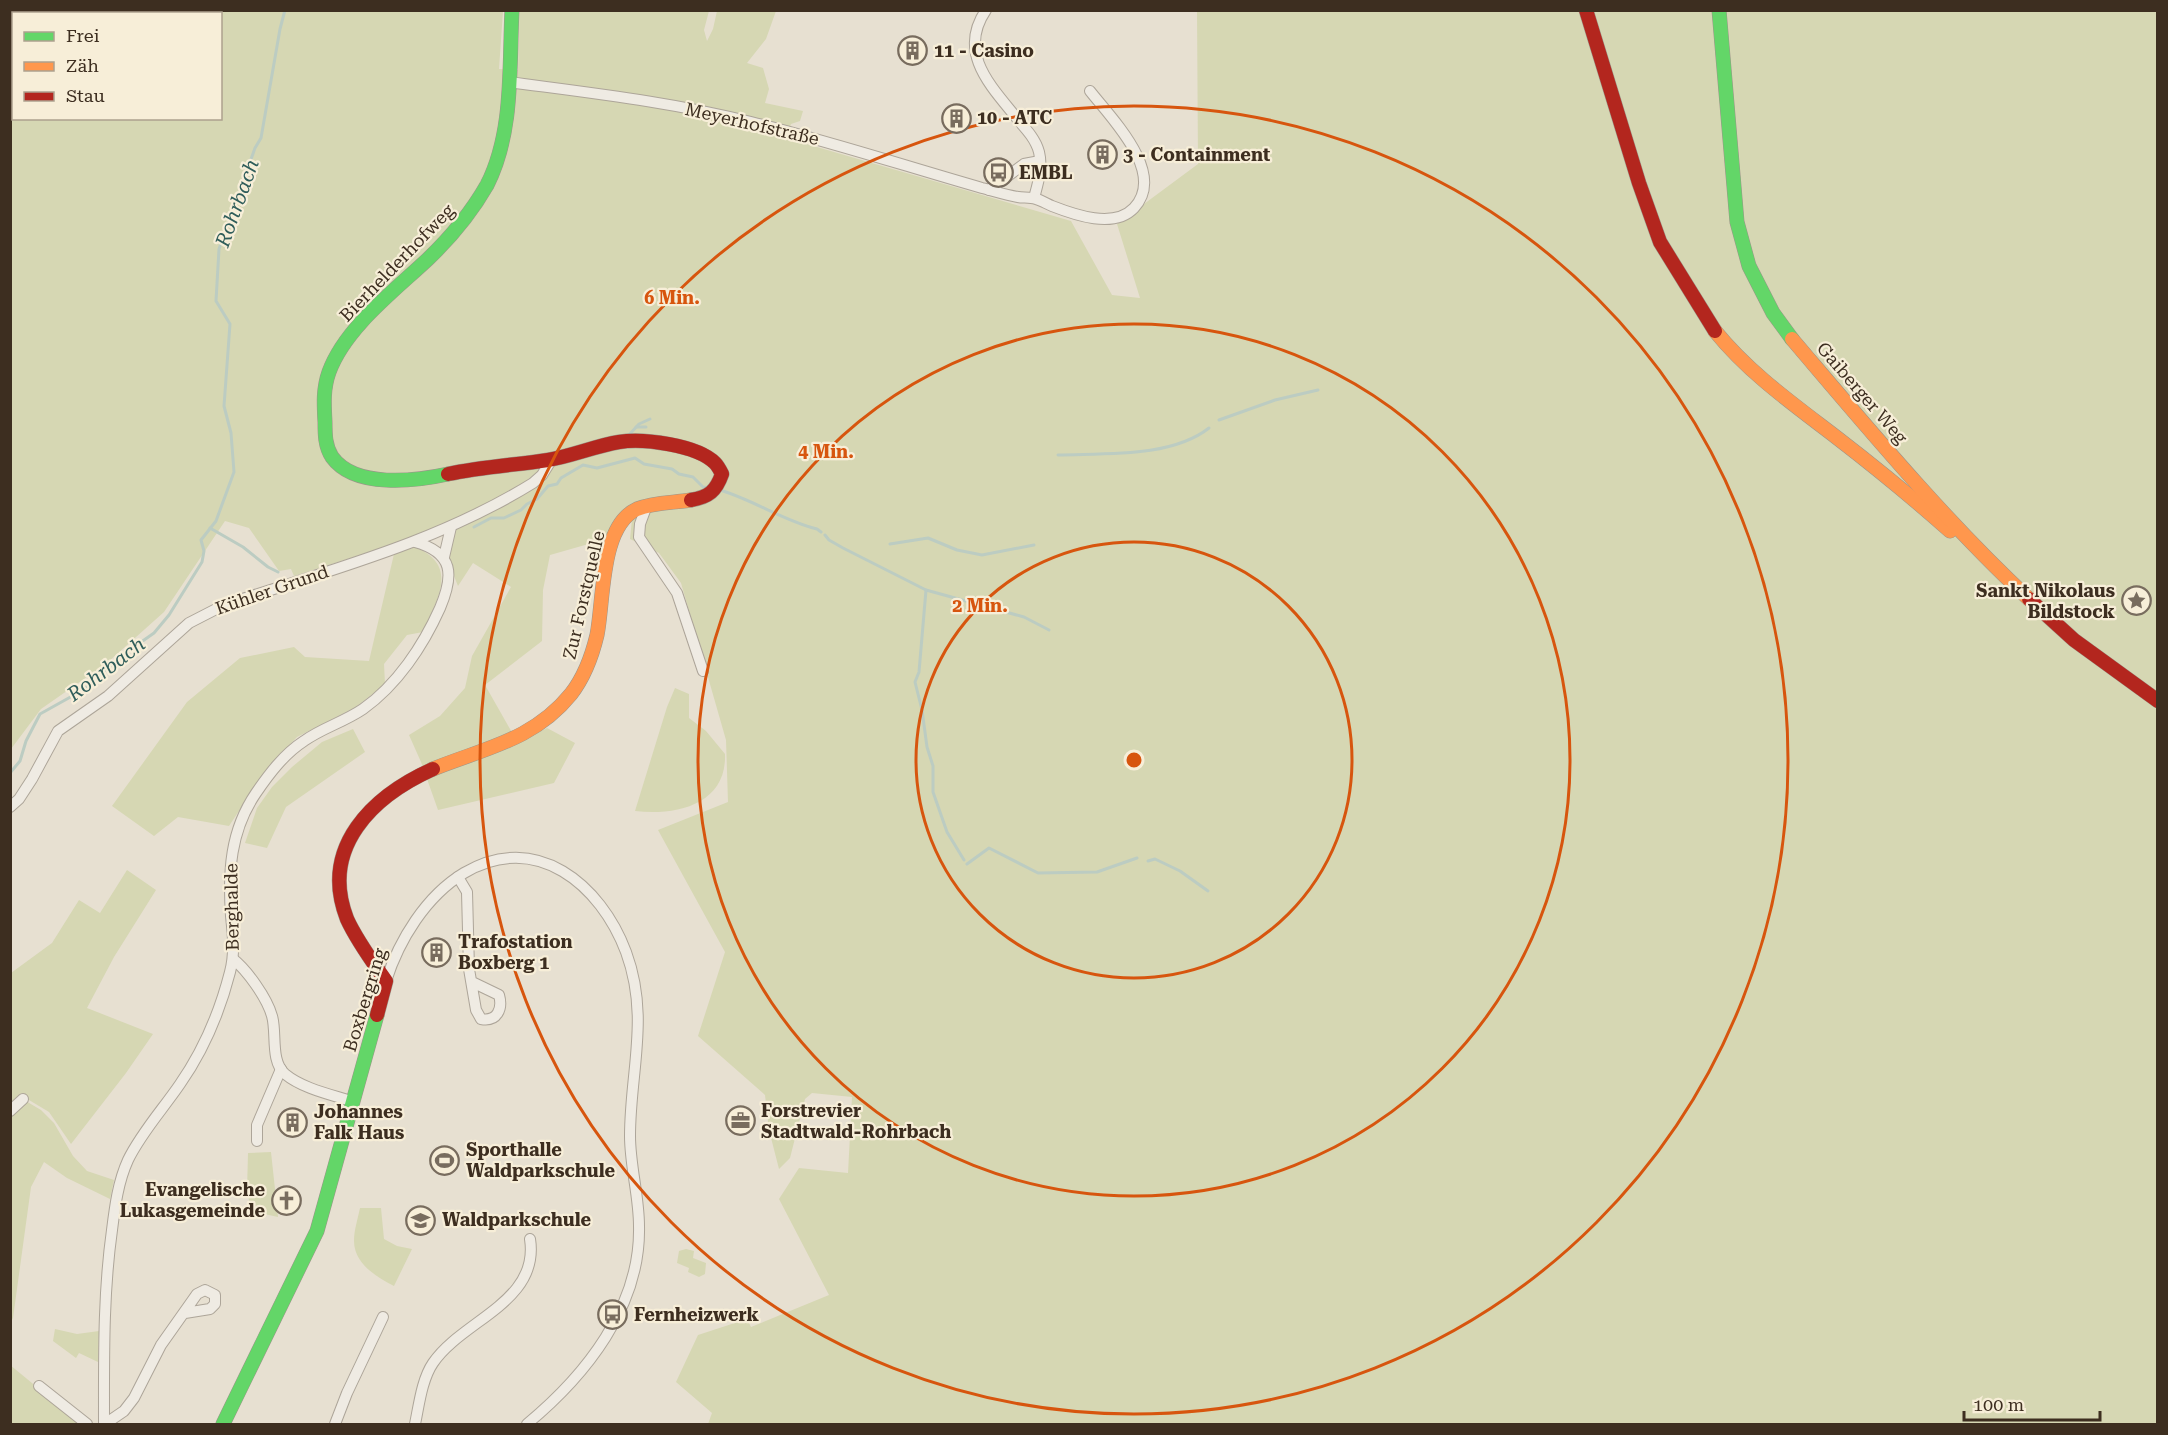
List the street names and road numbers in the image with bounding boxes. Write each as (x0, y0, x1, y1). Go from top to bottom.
street label: Meyerhofstraße (683, 98, 821, 149)
street label: Bierhelderhofweg (335, 199, 459, 326)
street label: Gaiberger Weg (1813, 338, 1913, 448)
street label: Zur Forstquelle (559, 528, 609, 661)
street label: Kühler Grund (212, 560, 332, 619)
street label: Berghalde (220, 863, 243, 951)
street label: Boxbergring (339, 945, 390, 1054)

